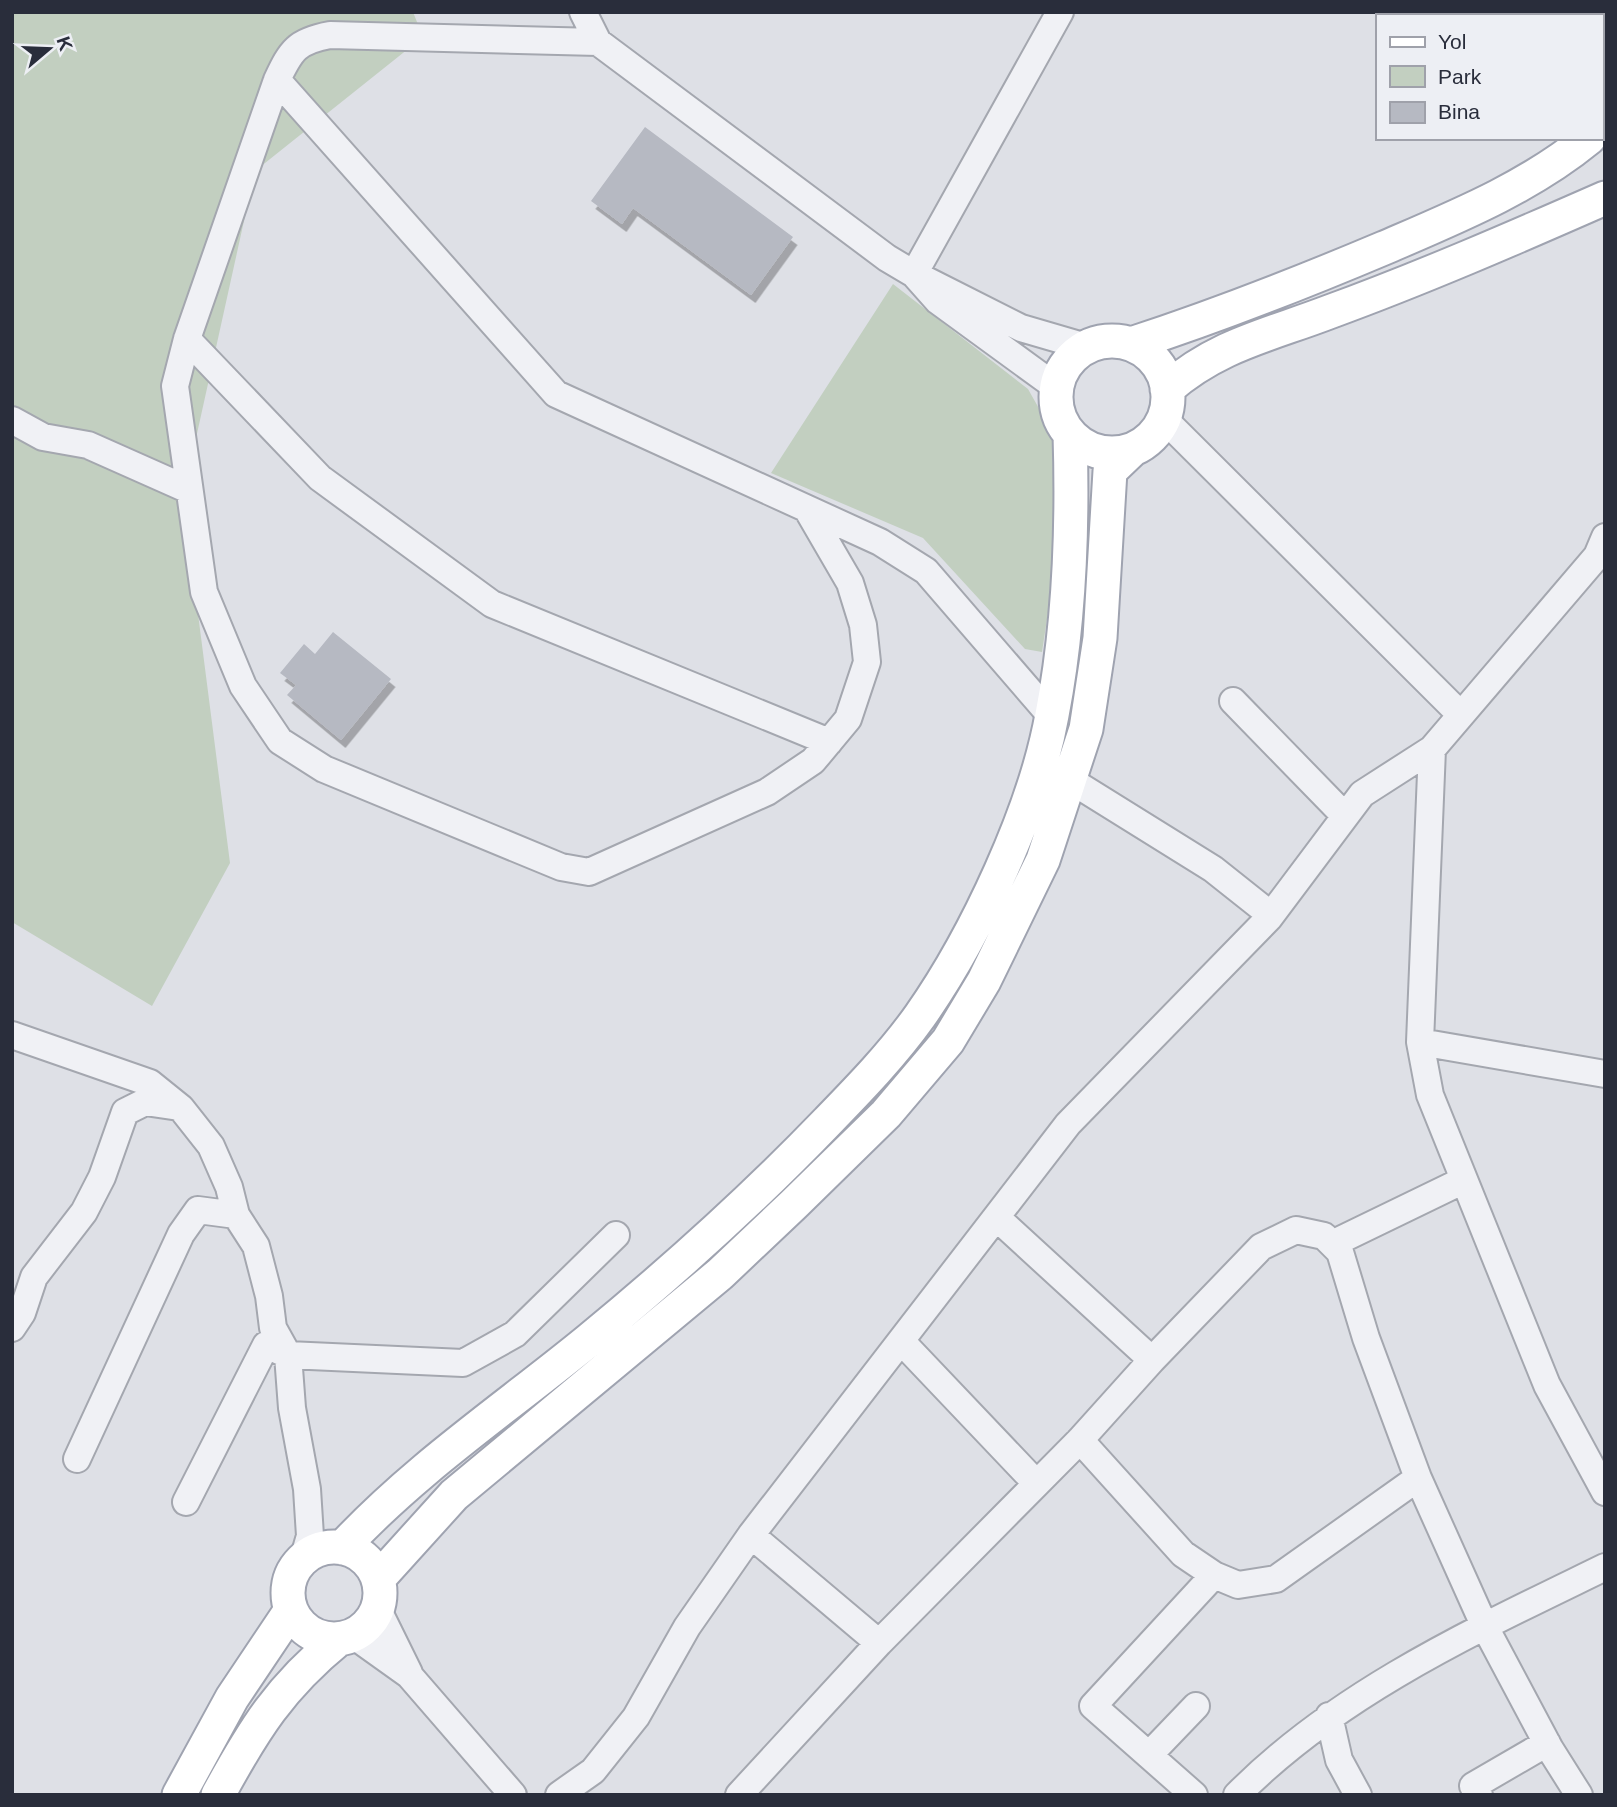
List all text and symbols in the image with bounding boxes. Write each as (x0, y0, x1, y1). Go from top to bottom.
north arrow (14, 14, 84, 84)
legend (1376, 14, 1603, 140)
text: Yol (1438, 30, 1466, 53)
text: K (52, 34, 77, 54)
text: Park (1438, 65, 1482, 88)
text: Bina (1438, 100, 1480, 123)

